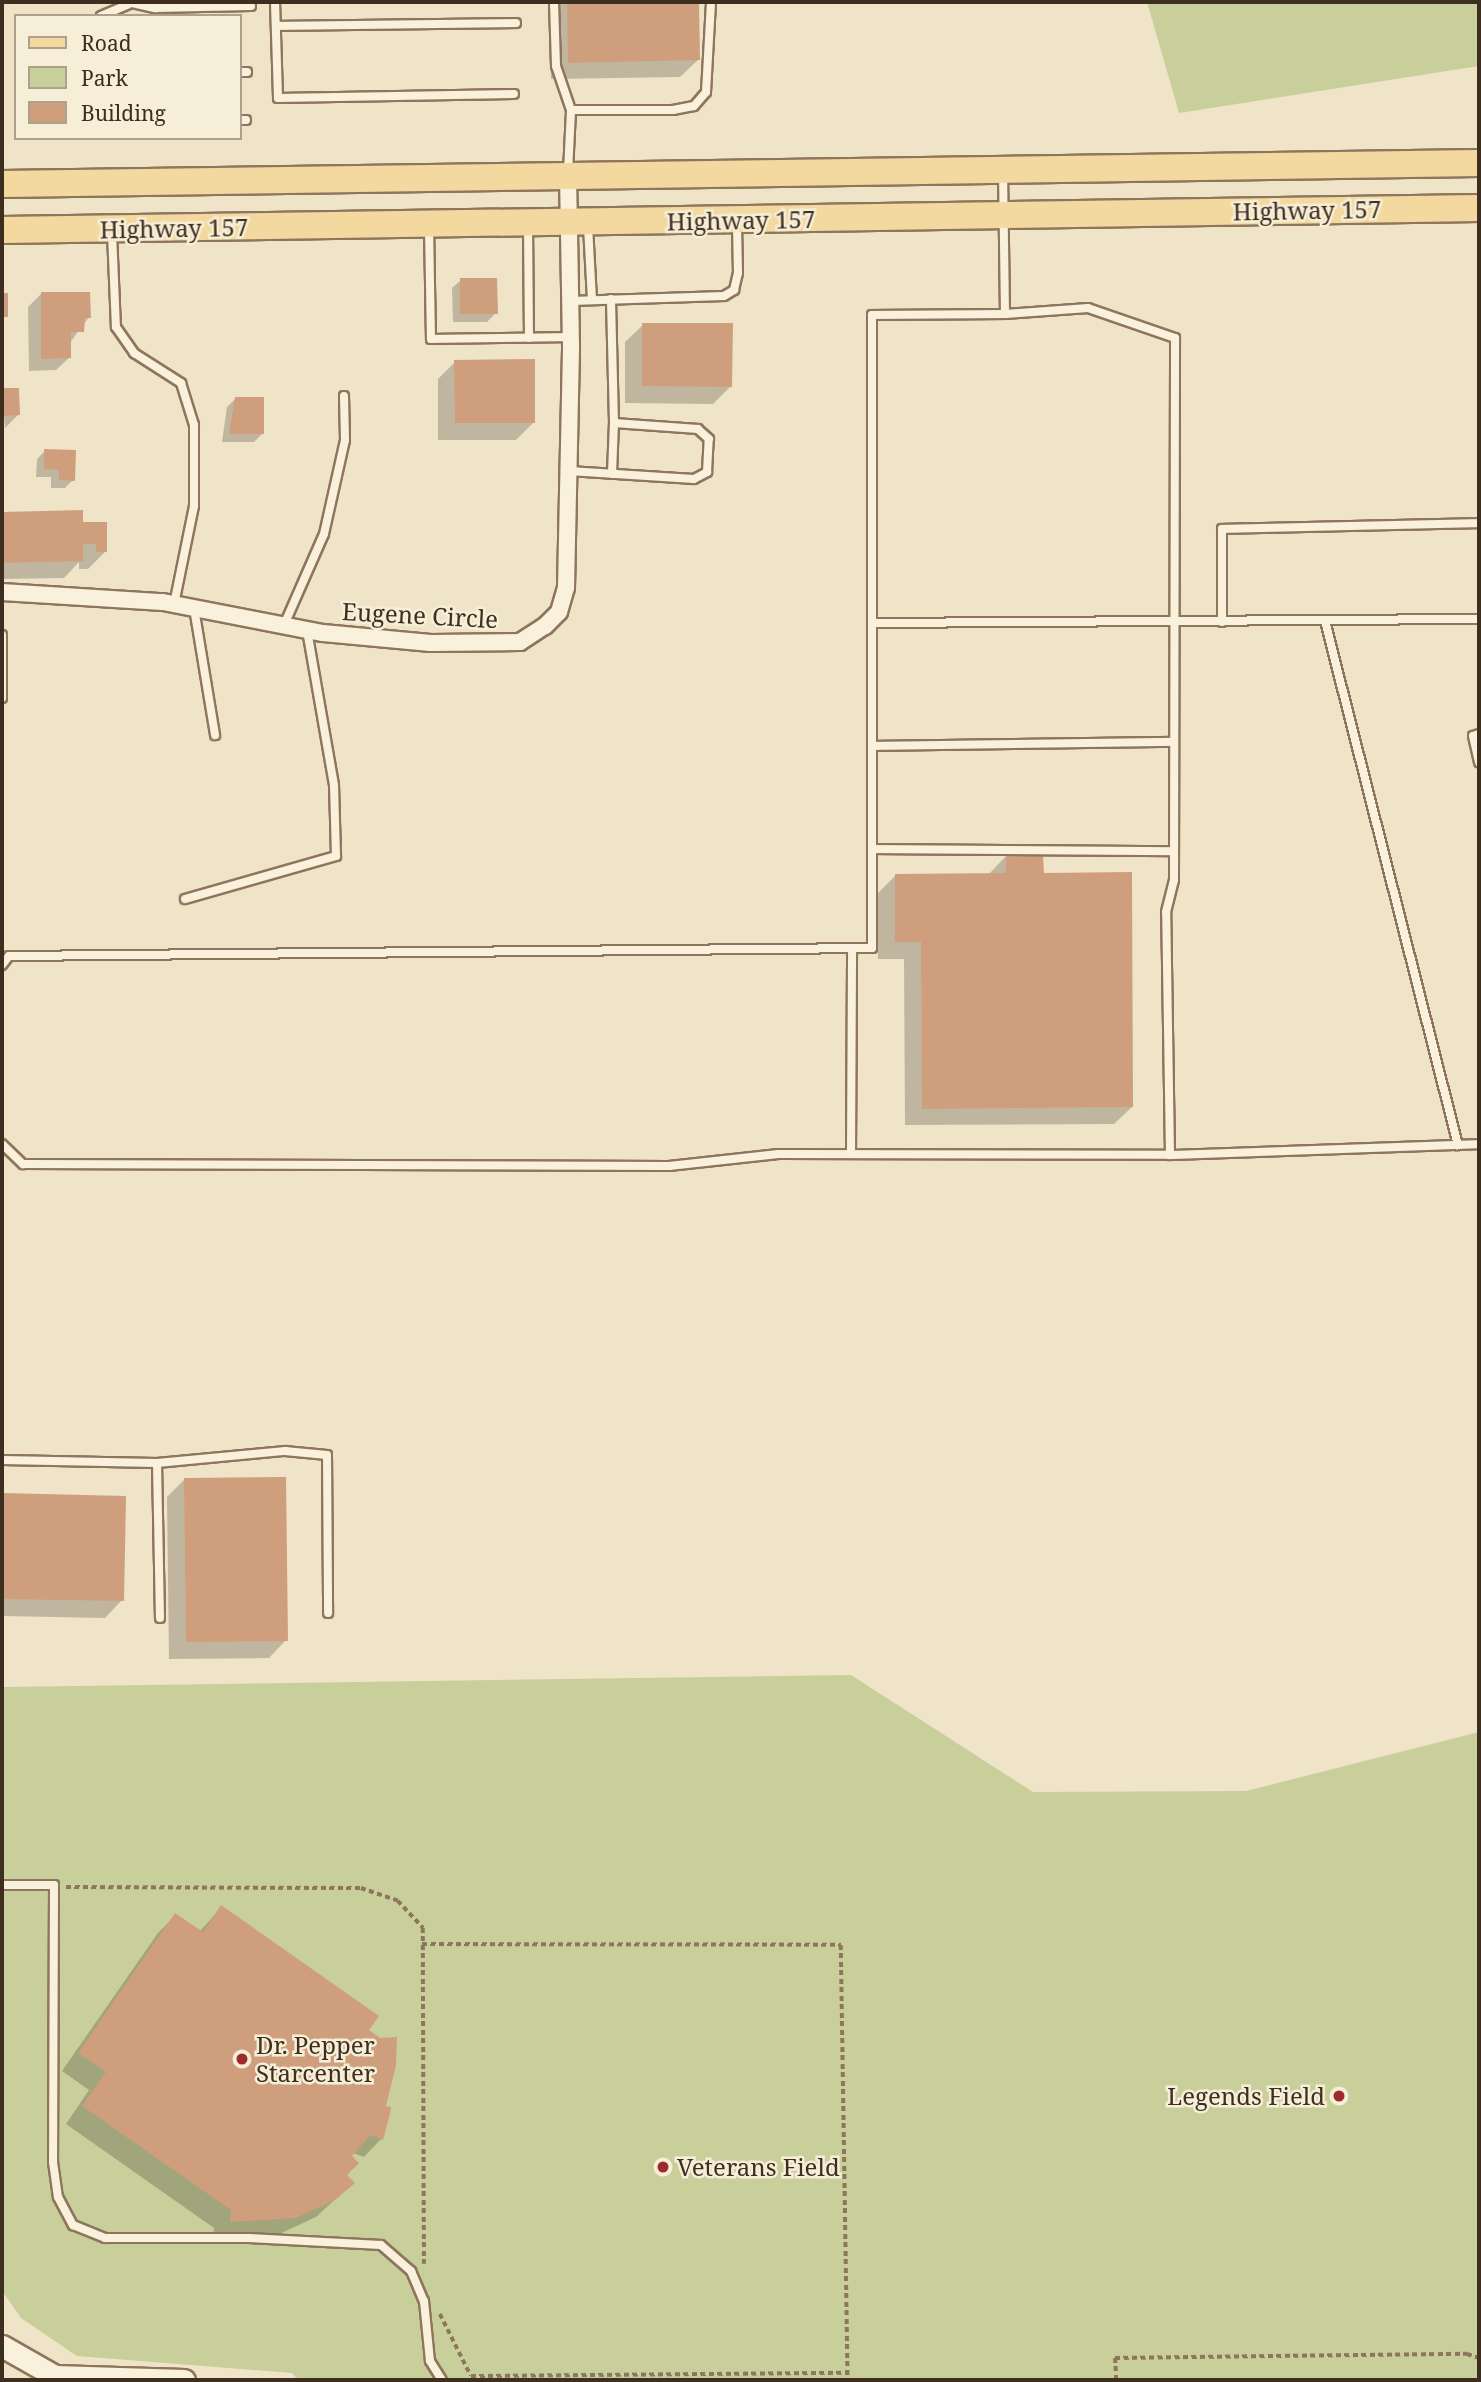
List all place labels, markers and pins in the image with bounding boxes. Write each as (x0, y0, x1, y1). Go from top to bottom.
place label: Dr. Pepper Starcenter (256, 2031, 375, 2087)
marker: Dr. Pepper Starcenter (234, 2051, 250, 2067)
place label: Legends Field (1167, 2082, 1325, 2110)
marker: Legends Field (1331, 2088, 1347, 2104)
place label: Veterans Field (677, 2153, 840, 2181)
marker: Veterans Field (655, 2159, 671, 2175)

